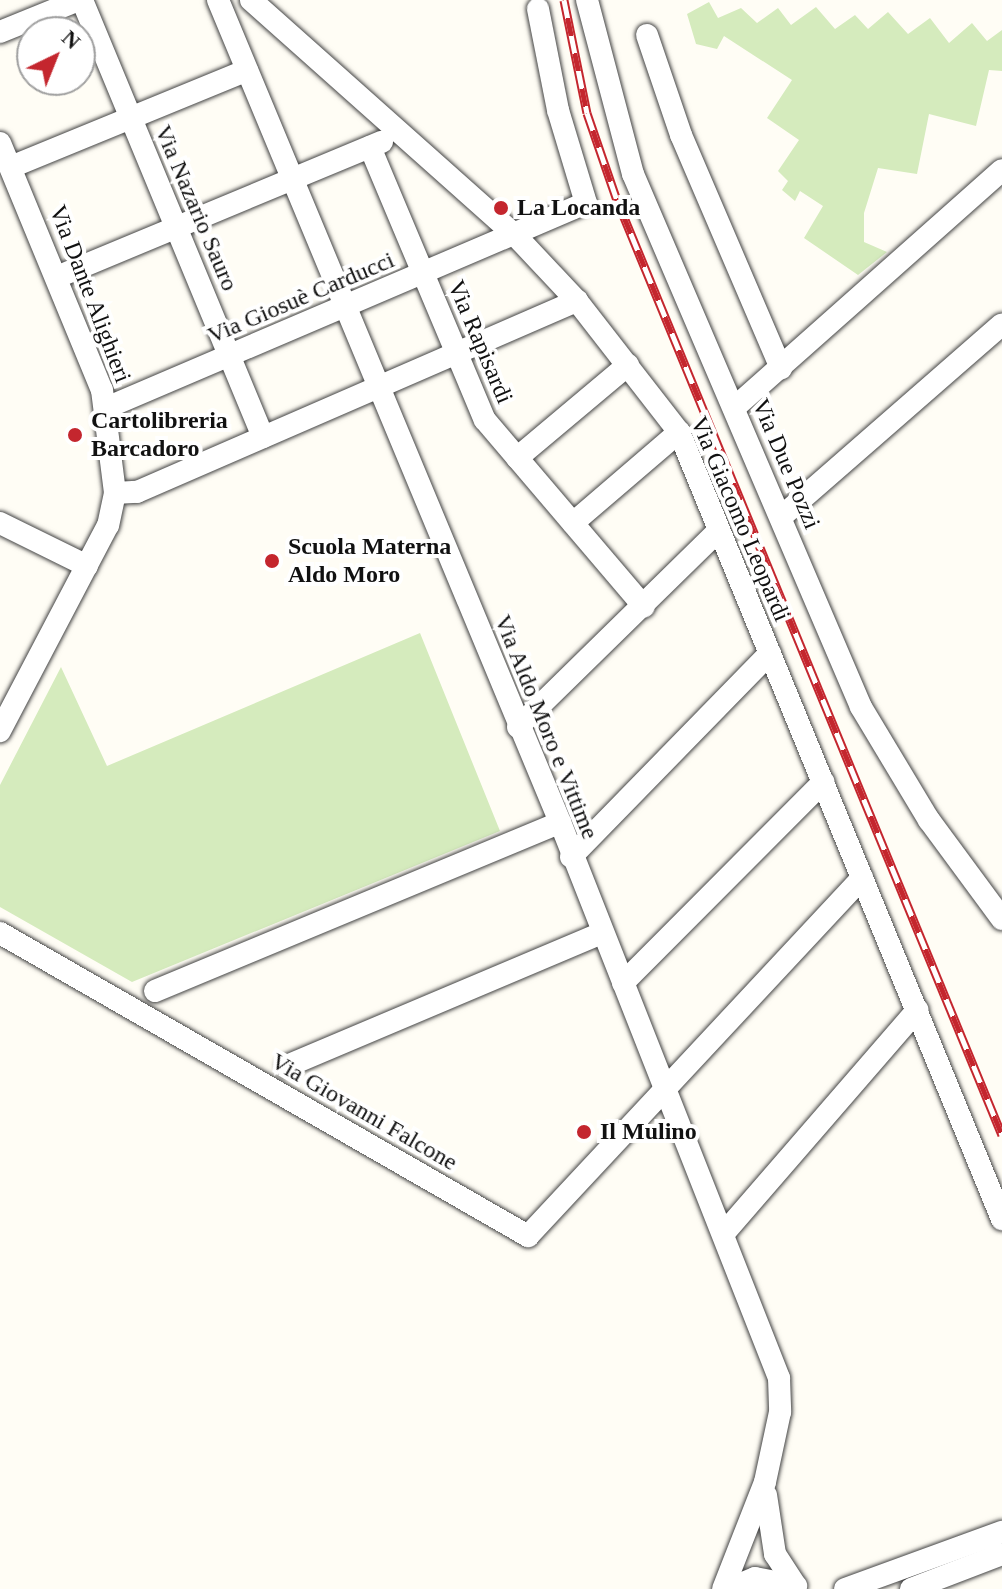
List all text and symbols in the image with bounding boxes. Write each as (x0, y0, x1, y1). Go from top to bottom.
north arrow (16, 16, 96, 96)
text: N (57, 25, 86, 54)
street label: Via Nazario Sauro (148, 121, 244, 295)
place label: La Locanda (517, 194, 640, 222)
marker: La Locanda (492, 199, 510, 217)
street label: Via Dante Alighieri (43, 201, 137, 387)
street label: Via Giosuè Carducci (203, 246, 399, 350)
street label: Via Rapisardi (441, 276, 519, 408)
street label: Via Due Pozzi (746, 395, 826, 533)
place label: Cartolibreria Barcadoro (91, 407, 228, 463)
street label: Via Giacomo Leopardi (684, 412, 796, 626)
marker: Cartolibreria Barcadoro (66, 426, 84, 444)
place label: Scuola Materna Aldo Moro (288, 533, 451, 589)
marker: Scuola Materna Aldo Moro (263, 552, 281, 570)
street label: Via Aldo Moro e Vittime (487, 610, 605, 844)
street label: Via Giovanni Falcone (266, 1047, 462, 1177)
place label: Il Mulino (600, 1118, 697, 1146)
marker: Il Mulino (575, 1123, 593, 1141)

